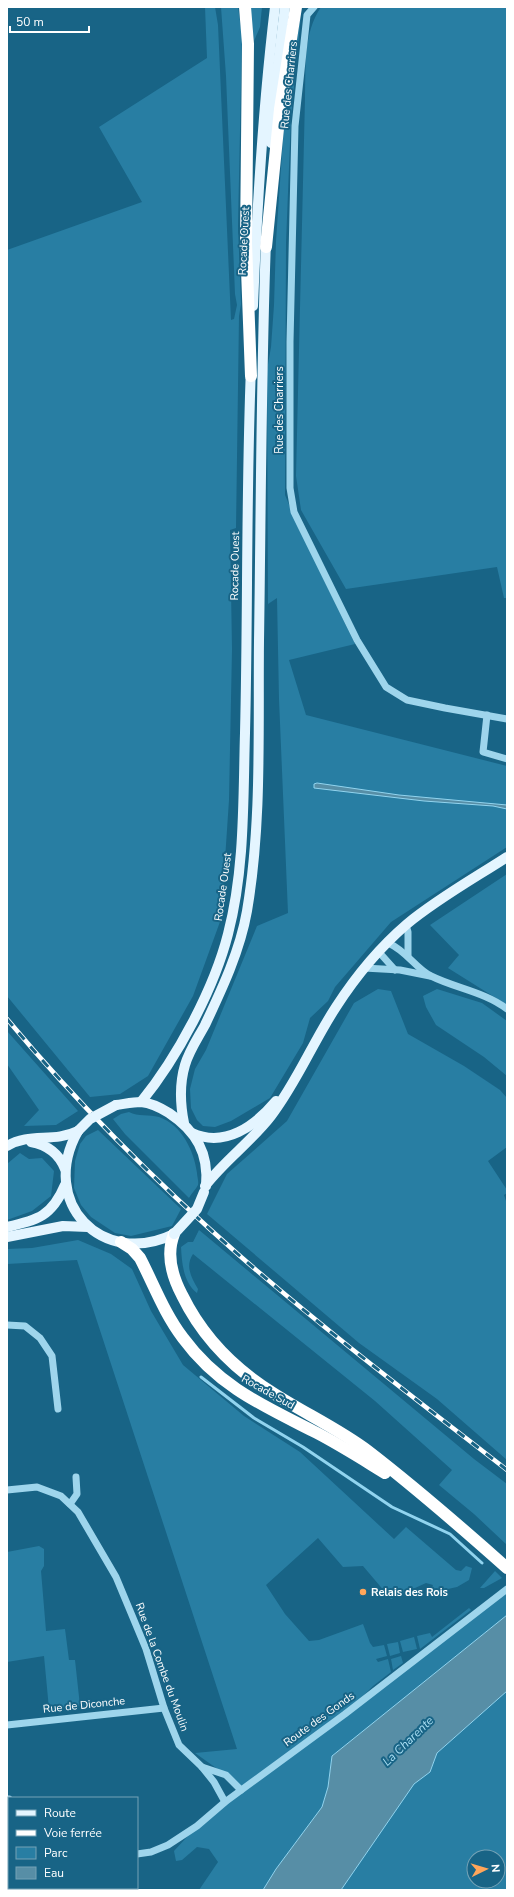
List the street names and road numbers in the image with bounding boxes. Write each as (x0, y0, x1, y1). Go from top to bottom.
street label: Rue des Charriers (277, 41, 301, 129)
street label: Rocade Ouest (235, 206, 253, 276)
street label: Rue des Charriers (272, 366, 287, 454)
street label: Rocade Ouest (227, 531, 243, 601)
street label: Rocade Ouest (211, 852, 235, 922)
street label: Rocade Sud (239, 1371, 297, 1413)
street label: Rue de la Combe du Moulin (132, 1601, 192, 1733)
street label: Route des Gonds (280, 1688, 358, 1750)
street label: Rue de Diconche (42, 1693, 126, 1717)

